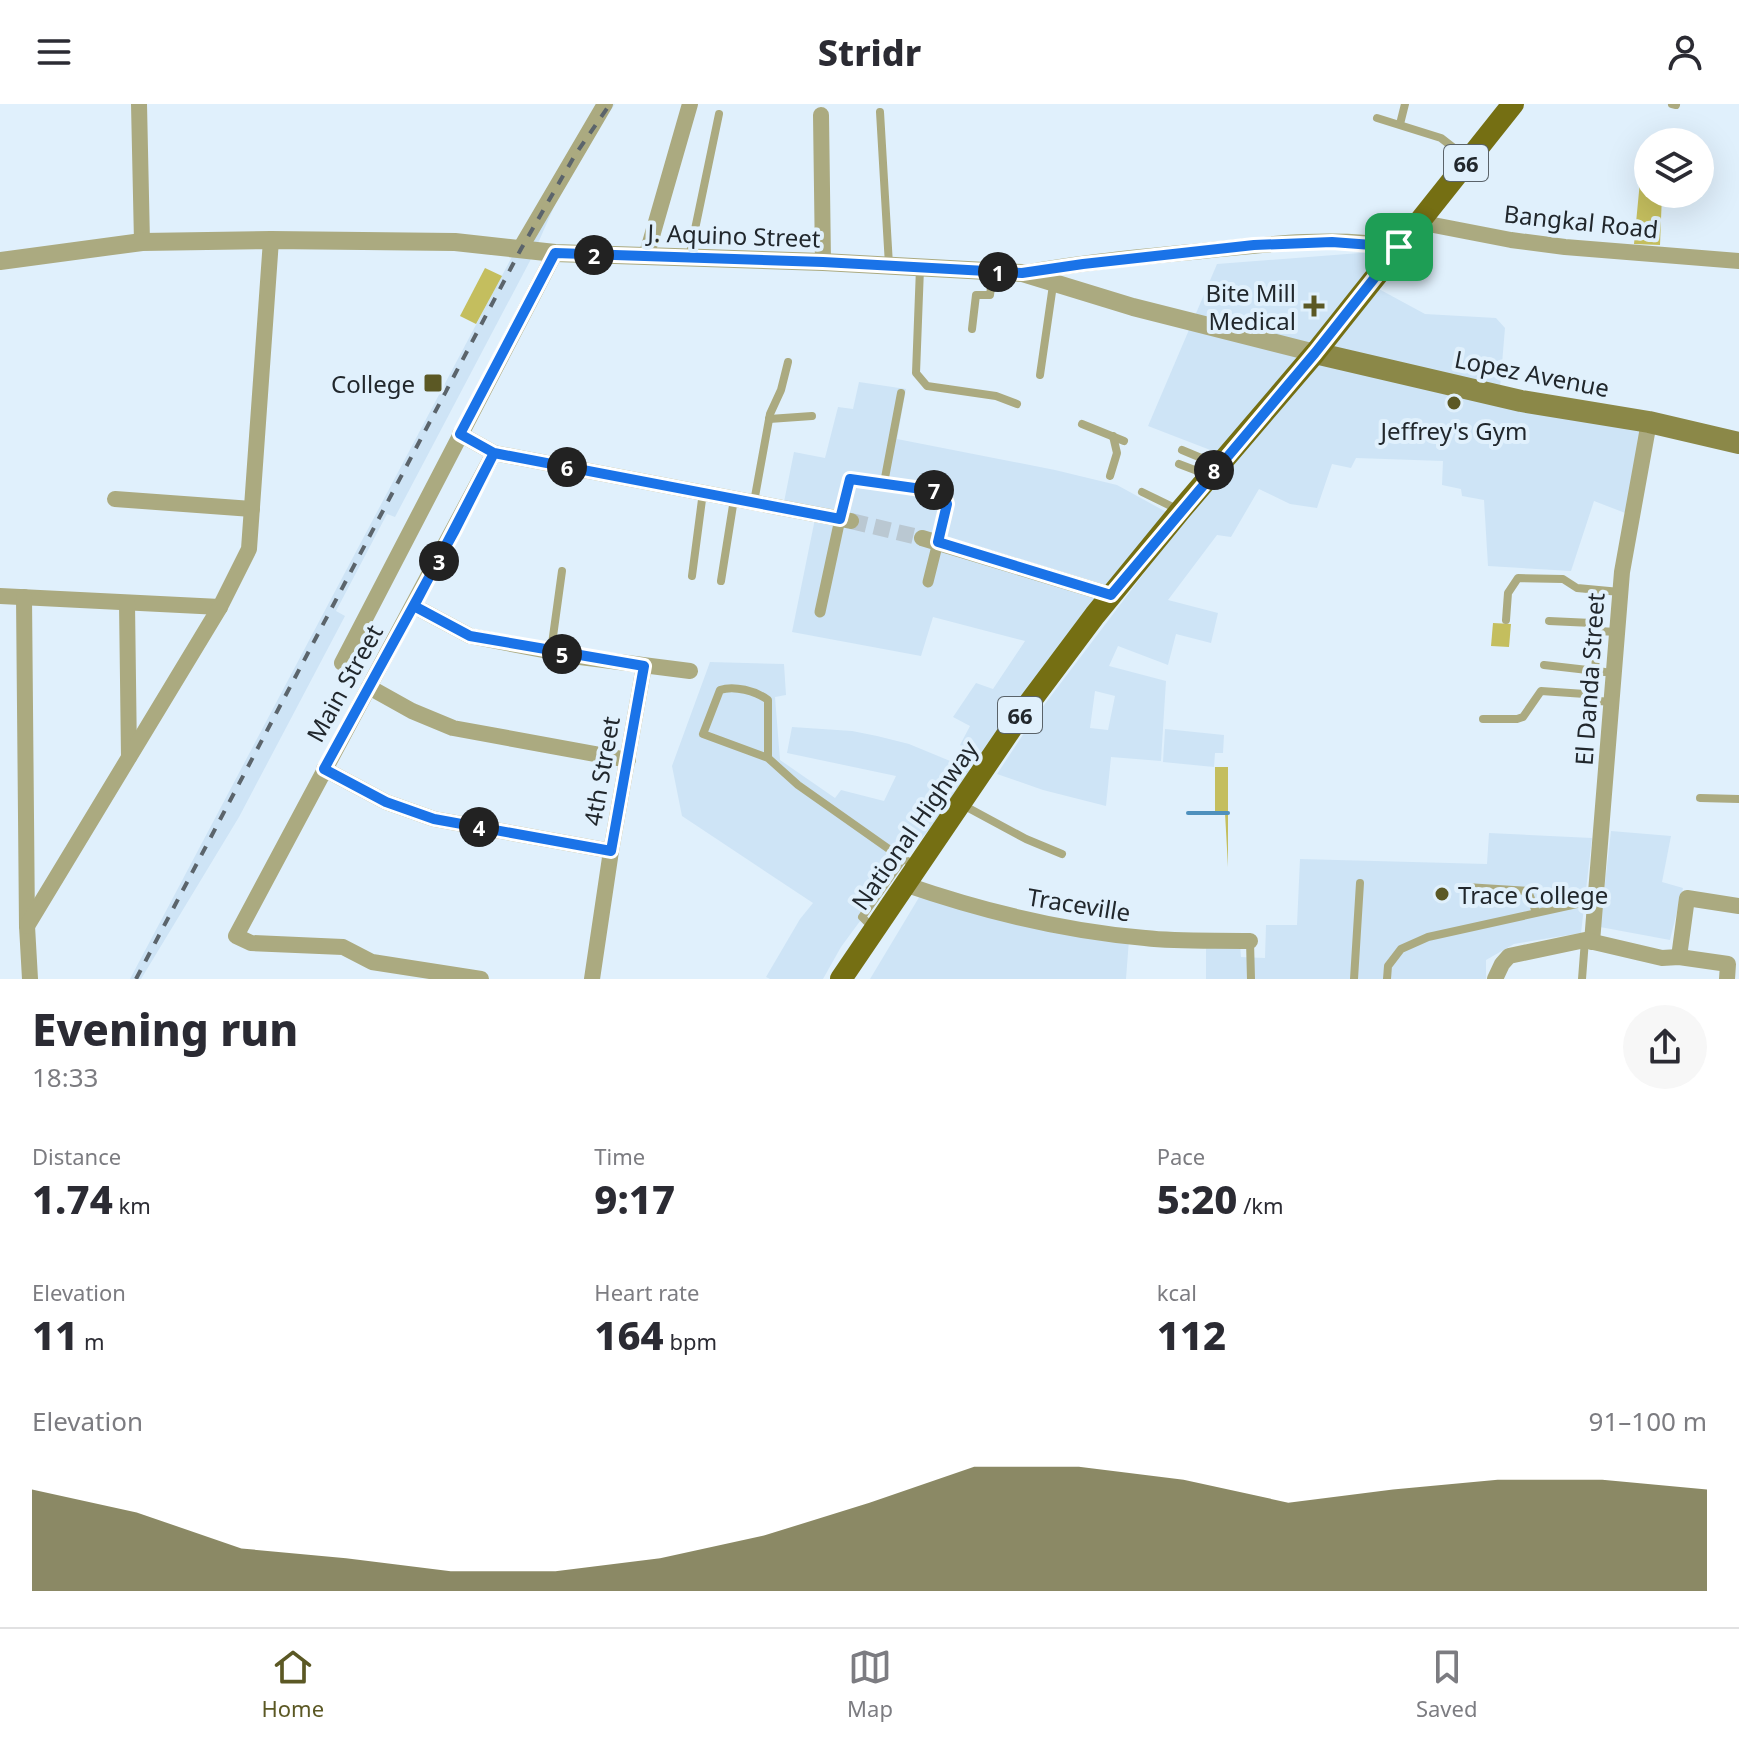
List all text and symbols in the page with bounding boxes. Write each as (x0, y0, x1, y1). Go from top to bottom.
text: Stridr (818, 28, 921, 77)
icon: menu (32, 30, 76, 74)
icon: person (1663, 30, 1707, 74)
map controls (1634, 128, 1714, 208)
button: layers (1634, 128, 1714, 208)
road number: 66 (1444, 145, 1488, 181)
street label: Bangkal Road (1502, 196, 1660, 246)
pin (1365, 213, 1433, 281)
street label: J. Aquino Street (645, 215, 821, 255)
icon: arrive (1377, 225, 1421, 269)
pin: 2 (574, 235, 614, 275)
text: 2 (588, 240, 600, 270)
pin: 1 (978, 252, 1018, 292)
text: 1 (992, 257, 1004, 287)
place label: Bite Mill Medical (1205, 276, 1296, 337)
marker: Bite Mill Medical (1303, 295, 1325, 317)
street label: Lopez Avenue (1452, 342, 1612, 404)
place label: College (331, 367, 415, 400)
marker: College (422, 372, 444, 394)
marker: Jeffrey's Gym (1445, 394, 1463, 412)
place label: Jeffrey's Gym (1379, 414, 1527, 447)
pin: 6 (547, 447, 587, 487)
pin: 8 (1194, 450, 1234, 490)
text: 6 (561, 452, 573, 482)
text: 8 (1208, 455, 1220, 485)
pin: 7 (914, 470, 954, 510)
text: 7 (928, 475, 940, 505)
pin: 3 (419, 541, 459, 581)
text: 3 (433, 546, 445, 576)
street label: El Danda Street (1567, 591, 1612, 766)
street label: Main Street (298, 618, 390, 748)
pin: 5 (542, 634, 582, 674)
text: 5 (556, 639, 568, 669)
road number: 66 (998, 697, 1042, 733)
street label: 4th Street (575, 713, 627, 828)
street label: National Highway (843, 733, 985, 916)
pin: 4 (459, 807, 499, 847)
text: 4 (473, 812, 485, 842)
place label: Trace College (1458, 878, 1608, 911)
street label: Traceville (1025, 880, 1133, 928)
marker: Trace College (1433, 885, 1451, 903)
text: Evening run (32, 999, 298, 1059)
button: share (1623, 1005, 1707, 1089)
text: 18:33 (32, 1059, 98, 1095)
text: Distance (32, 1141, 121, 1171)
text: Time (594, 1141, 645, 1171)
text: Pace (1157, 1141, 1205, 1171)
text: 1.74 (32, 1171, 113, 1226)
text: 9:17 (594, 1171, 675, 1226)
text: 5:20 (1157, 1171, 1237, 1226)
text: km (113, 1190, 151, 1220)
text: /km (1237, 1190, 1284, 1220)
text: Elevation (32, 1277, 126, 1307)
text: Heart rate (594, 1277, 699, 1307)
text: kcal (1157, 1277, 1197, 1307)
text: 11 (32, 1307, 78, 1362)
text: 164 (594, 1307, 664, 1362)
text: 112 (1157, 1307, 1226, 1362)
text: m (78, 1326, 105, 1356)
text: bpm (664, 1326, 717, 1356)
text: Elevation (32, 1403, 143, 1439)
text: 91–100 m (1589, 1403, 1707, 1439)
tab: Home (262, 1645, 324, 1723)
tab: Map (847, 1645, 893, 1723)
tab: Saved (1416, 1645, 1477, 1723)

